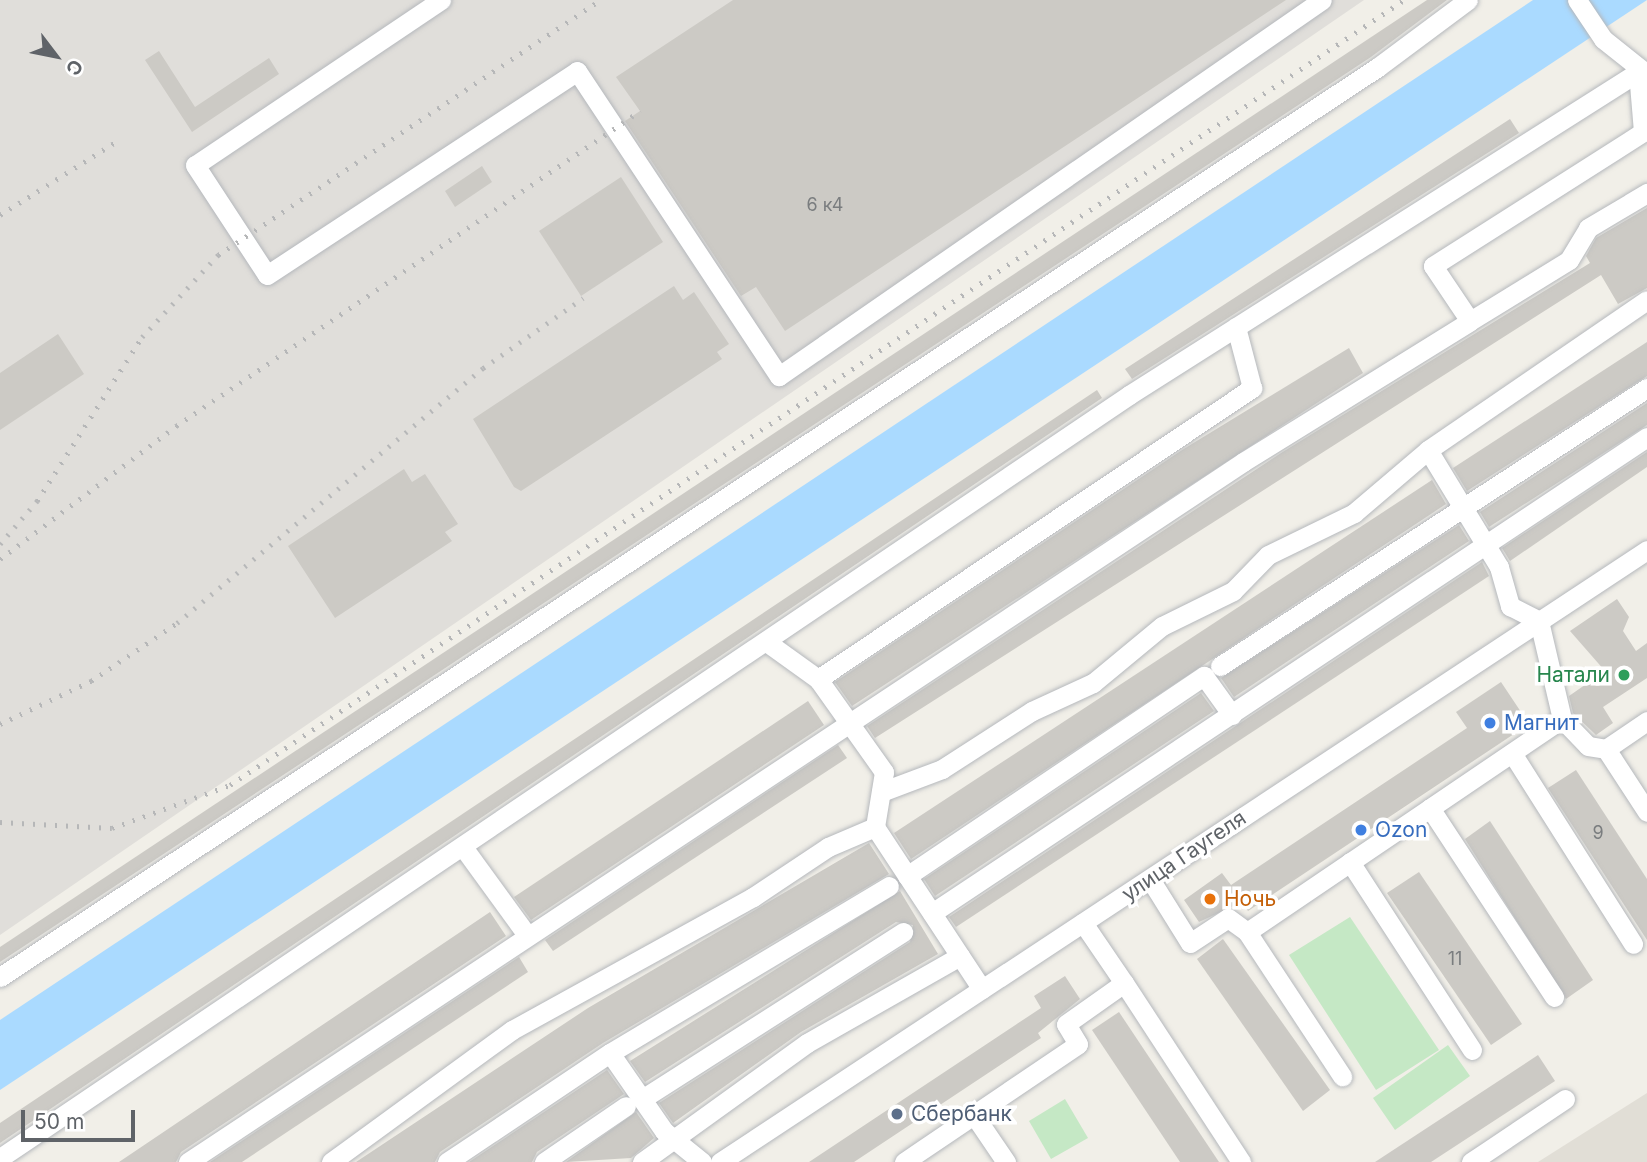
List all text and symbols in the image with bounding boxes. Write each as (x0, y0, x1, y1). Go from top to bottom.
north arrow (21, 21, 91, 91)
text: С (61, 55, 88, 79)
house number: 6 к4 (807, 194, 843, 216)
place label: Натали (1537, 662, 1610, 688)
marker: Натали (1616, 667, 1632, 683)
place label: Магнит (1504, 710, 1579, 736)
marker: Магнит (1482, 715, 1498, 731)
street label: улица Гаугеля (1117, 805, 1251, 907)
place label: Ozon (1375, 817, 1427, 843)
marker: Ozon (1353, 822, 1369, 838)
house number: 9 (1592, 822, 1604, 844)
place label: Ночь (1224, 886, 1276, 912)
marker: Ночь (1202, 891, 1218, 907)
house number: 11 (1448, 948, 1462, 970)
scale bar (24, 1096, 138, 1140)
place label: Сбербанк (911, 1101, 1012, 1127)
marker: Сбербанк (889, 1106, 905, 1122)
text: 50 m (34, 1109, 84, 1134)

